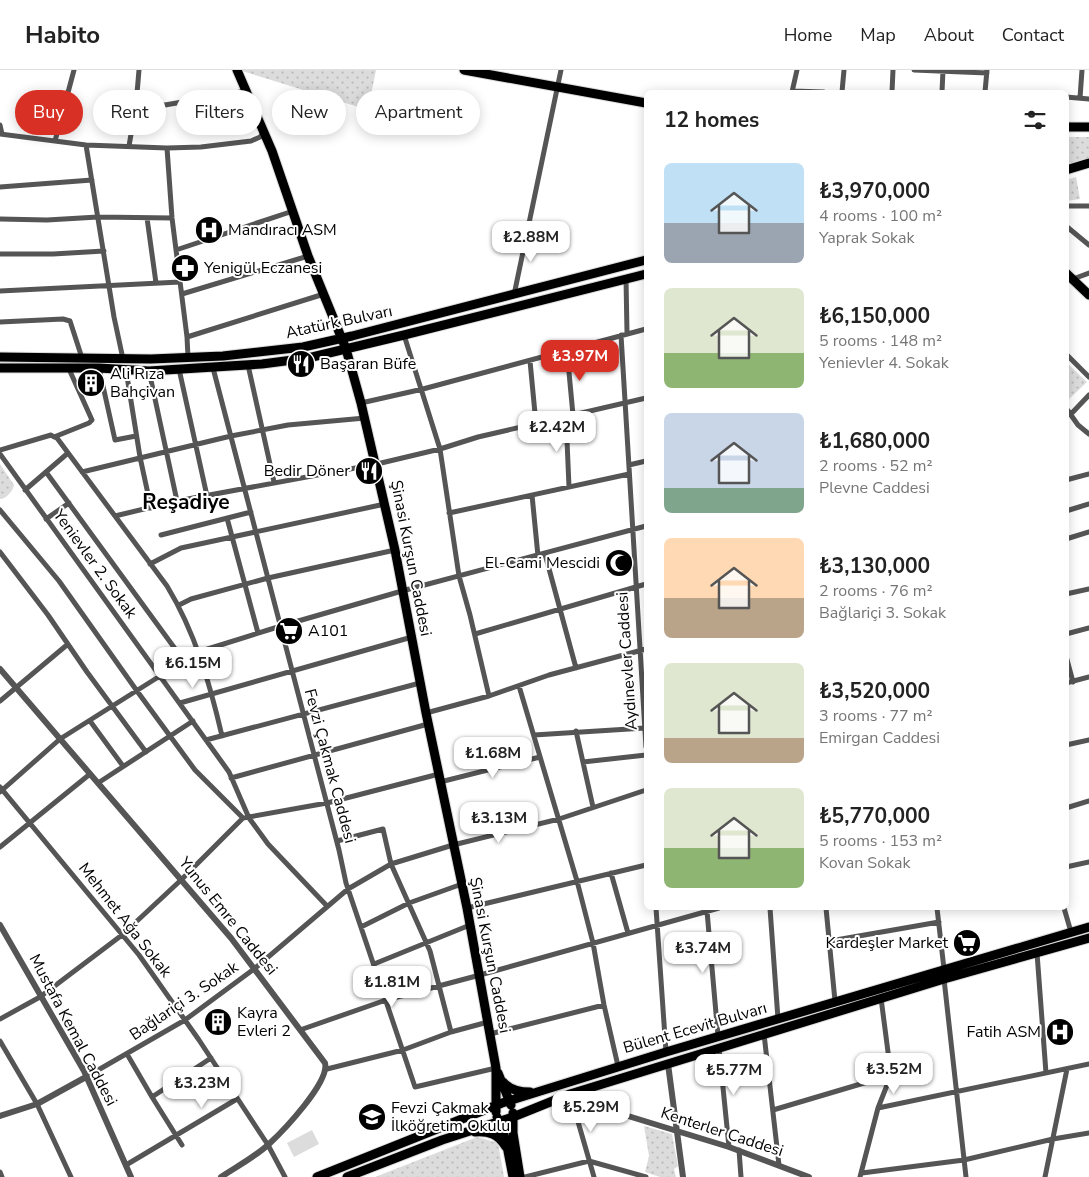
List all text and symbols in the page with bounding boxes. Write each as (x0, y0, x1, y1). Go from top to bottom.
text: Habito (25, 19, 100, 51)
text: Home (784, 23, 832, 47)
text: Map (860, 23, 896, 47)
text: About (924, 23, 974, 47)
text: Contact (1002, 23, 1064, 47)
chip: Buy (15, 90, 83, 135)
chip: Rent (93, 90, 166, 135)
chip: Filters (176, 90, 262, 135)
chip: New (272, 90, 346, 135)
chip: Apartment (356, 90, 480, 135)
text: 12 homes (664, 106, 759, 134)
icon: filters (1021, 106, 1049, 134)
text: ₺3,970,000 (819, 177, 930, 205)
icon: home (704, 183, 764, 243)
text: 4 rooms · 100 m² (819, 205, 942, 227)
hospital icon: Mandıracı ASM (194, 215, 224, 245)
place label: Mandıracı ASM (228, 219, 337, 241)
pin: ₺2.88M (490, 220, 572, 263)
text: ₺2.88M (503, 226, 559, 248)
text: Yaprak Sokak (819, 227, 915, 249)
pharmacy icon: Yenigül Eczanesi (170, 253, 200, 283)
place label: Yenigül Eczanesi (203, 257, 322, 279)
street label: Atatürk Bulvarı (284, 300, 394, 344)
text: ₺6,150,000 (819, 302, 930, 330)
icon: home (704, 308, 764, 368)
text: 5 rooms · 148 m² (819, 330, 942, 352)
pin: ₺3.97M (539, 340, 621, 382)
text: ₺3.97M (552, 345, 608, 367)
restaurant icon: Başaran Büfe (286, 349, 316, 379)
text: Yenievler 4. Sokak (819, 352, 949, 374)
place label: Başaran Büfe (320, 353, 416, 375)
place label: Ali Rıza Bahçivan (110, 363, 175, 403)
building icon: Ali Rıza Bahçivan (76, 368, 106, 398)
pin: ₺2.42M (516, 410, 598, 453)
text: ₺2.42M (529, 416, 585, 438)
text: ₺1,680,000 (819, 427, 930, 455)
icon: home (704, 433, 764, 493)
text: 2 rooms · 52 m² (819, 455, 932, 477)
restaurant icon: Bedir Döner (354, 456, 384, 486)
place label: Bedir Döner (264, 460, 350, 482)
text: Plevne Caddesi (819, 477, 930, 499)
street label: Şinasi Kurşun Caddesi (385, 478, 437, 638)
district label: Reşadiye (142, 488, 230, 516)
street label: Yenievler 2. Sokak (47, 504, 143, 624)
mosque icon: El-Cami Mescidi (604, 548, 634, 578)
place label: El-Cami Mescidi (485, 552, 600, 574)
text: ₺3,130,000 (819, 552, 930, 580)
icon: home (704, 558, 764, 618)
text: 2 rooms · 76 m² (819, 580, 932, 602)
street label: Aydınevler Caddesi (611, 591, 643, 731)
text: Bağlariçi 3. Sokak (819, 602, 946, 624)
supermarket icon: A101 (274, 616, 304, 646)
place label: A101 (308, 620, 348, 642)
pin: ₺6.15M (152, 646, 234, 689)
text: ₺6.15M (165, 652, 221, 674)
text: ₺3,520,000 (819, 677, 930, 705)
icon: home (704, 683, 764, 743)
street label: Fevzi Çakmak Caddesi (299, 686, 361, 846)
text: 3 rooms · 77 m² (819, 705, 932, 727)
text: Emirgan Caddesi (819, 727, 940, 749)
pin: ₺1.68M (452, 736, 534, 779)
text: ₺1.68M (465, 742, 521, 764)
pin: ₺3.13M (458, 802, 540, 844)
text: ₺5,770,000 (819, 802, 930, 830)
text: ₺3.13M (471, 807, 527, 829)
icon: home (704, 808, 764, 868)
text: 5 rooms · 153 m² (819, 830, 942, 852)
street label: Yunus Emre Caddesi (173, 852, 283, 980)
text: Kovan Sokak (819, 852, 911, 874)
street label: Mehmet Ağa Sokak (73, 858, 177, 983)
street label: Şinasi Kurşun Caddesi (464, 875, 516, 1035)
supermarket icon: Kardeşler Market (952, 928, 982, 958)
pin: ₺3.74M (662, 932, 744, 974)
place label: Kardeşler Market (826, 932, 948, 954)
text: ₺3.74M (675, 937, 731, 959)
street label: Mustafa Kemal Caddesi (24, 950, 122, 1110)
street label: Bağlariçi 3. Sokak (125, 956, 244, 1046)
pin: ₺1.81M (351, 966, 433, 1008)
text: ₺1.81M (364, 971, 420, 993)
street label: Bülent Ecevit Bulvarı (620, 997, 770, 1059)
place label: Kayra Evleri 2 (237, 1002, 291, 1042)
building icon: Kayra Evleri 2 (203, 1007, 233, 1037)
hospital icon: Fatih ASM (1045, 1017, 1075, 1047)
place label: Fatih ASM (966, 1021, 1041, 1043)
pin: ₺3.52M (853, 1052, 935, 1095)
pin: ₺5.77M (693, 1054, 775, 1096)
text: ₺3.52M (866, 1058, 922, 1080)
text: ₺5.77M (706, 1059, 762, 1081)
pin: ₺3.23M (161, 1066, 243, 1109)
text: ₺3.23M (174, 1072, 230, 1094)
pin: ₺5.29M (550, 1090, 632, 1133)
text: ₺5.29M (563, 1096, 619, 1118)
place label: Fevzi Çakmak İlköğretim Okulu (391, 1097, 510, 1137)
school or university icon: Fevzi Çakmak İlköğretim Okulu (357, 1102, 387, 1132)
street label: Kenterler Caddesi (658, 1102, 786, 1162)

